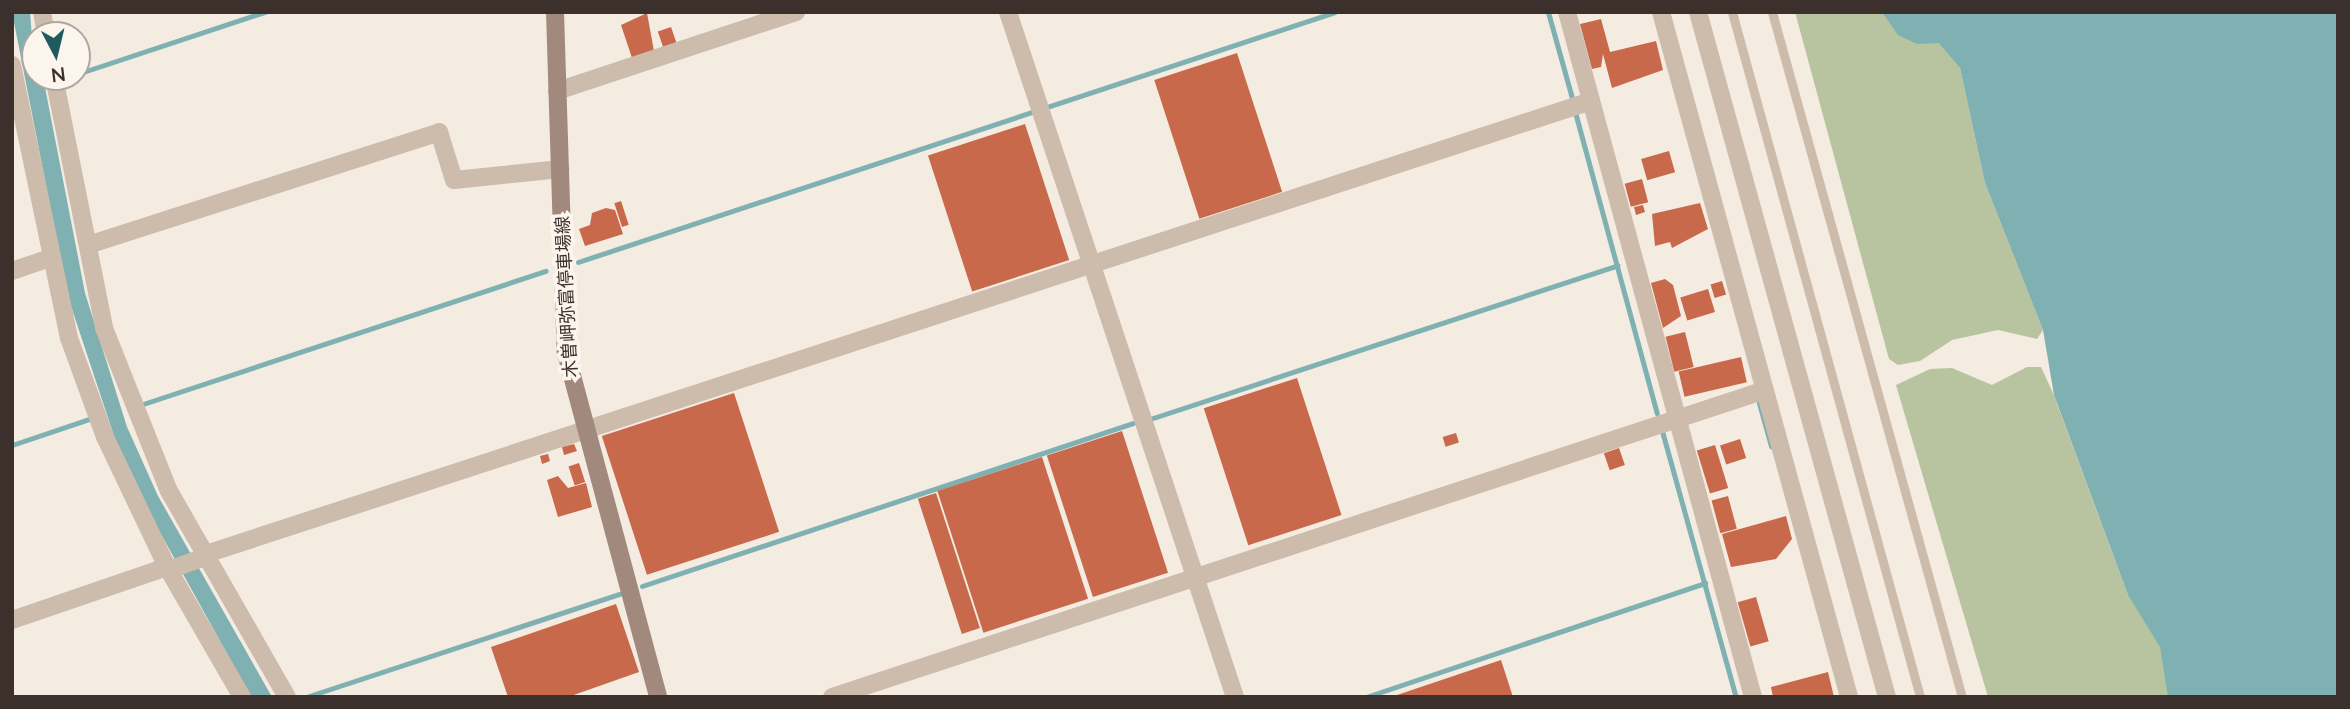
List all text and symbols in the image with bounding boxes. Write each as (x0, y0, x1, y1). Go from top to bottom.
north arrow (21, 21, 91, 91)
text: N (50, 63, 67, 88)
street label: 木曽岬弥富停車場線 (551, 216, 581, 378)

